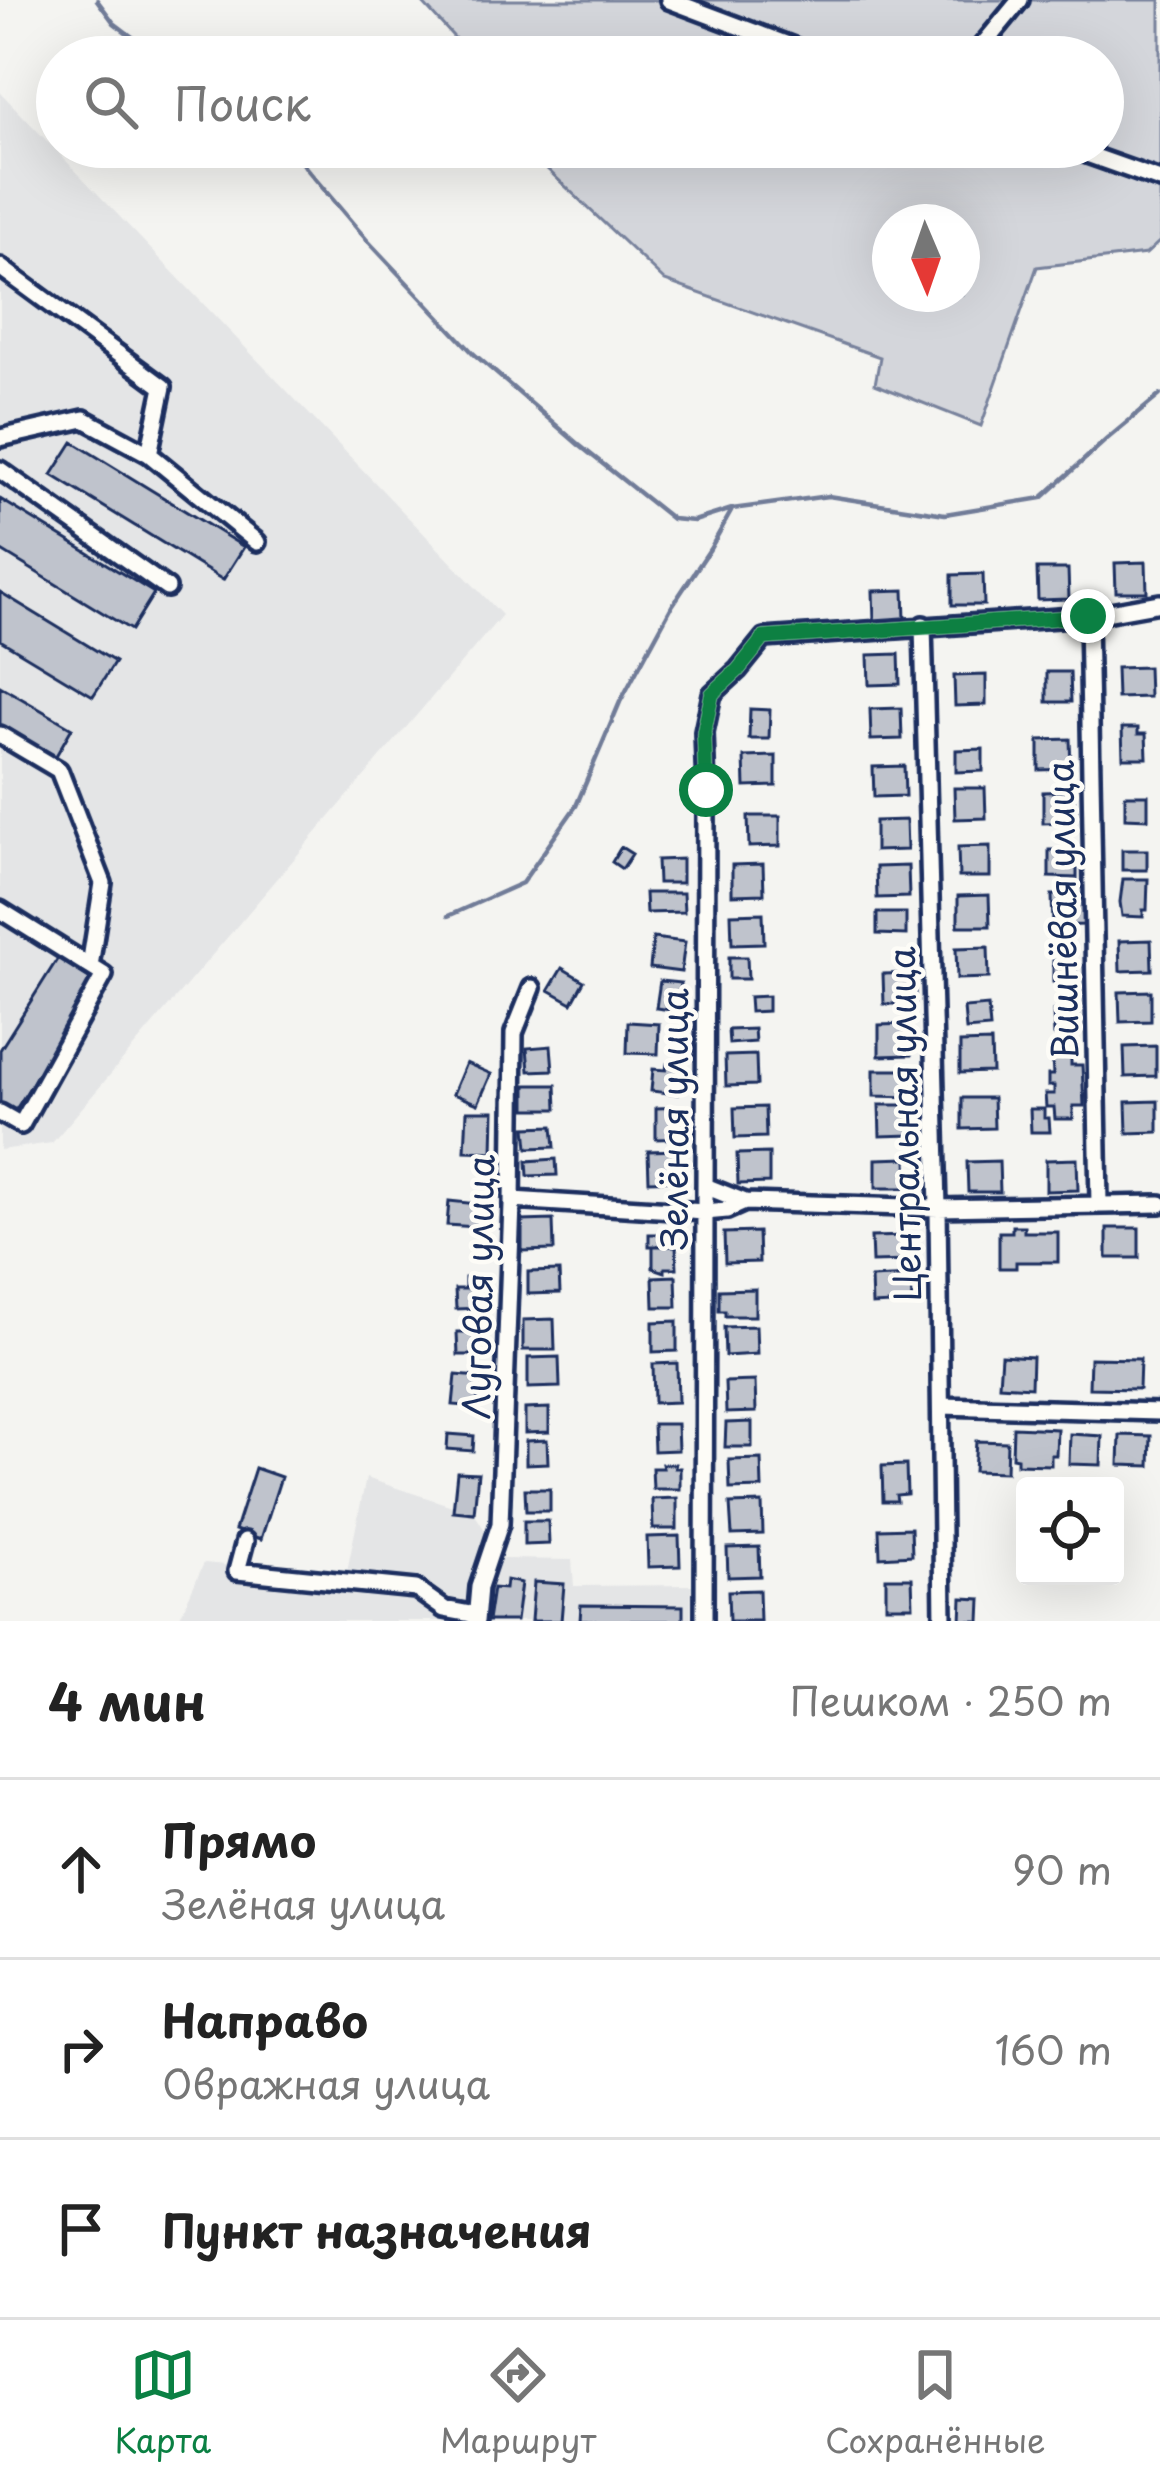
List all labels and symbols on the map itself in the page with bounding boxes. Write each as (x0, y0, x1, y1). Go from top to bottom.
north arrow (872, 204, 980, 312)
route end (1061, 589, 1115, 643)
street label: Вишнёвая улица (1031, 759, 1091, 1060)
route start (679, 763, 733, 817)
street label: Центральная улица (873, 946, 933, 1302)
street label: Зелёная улица (646, 988, 700, 1250)
street label: Луговая улица (448, 1154, 506, 1420)

